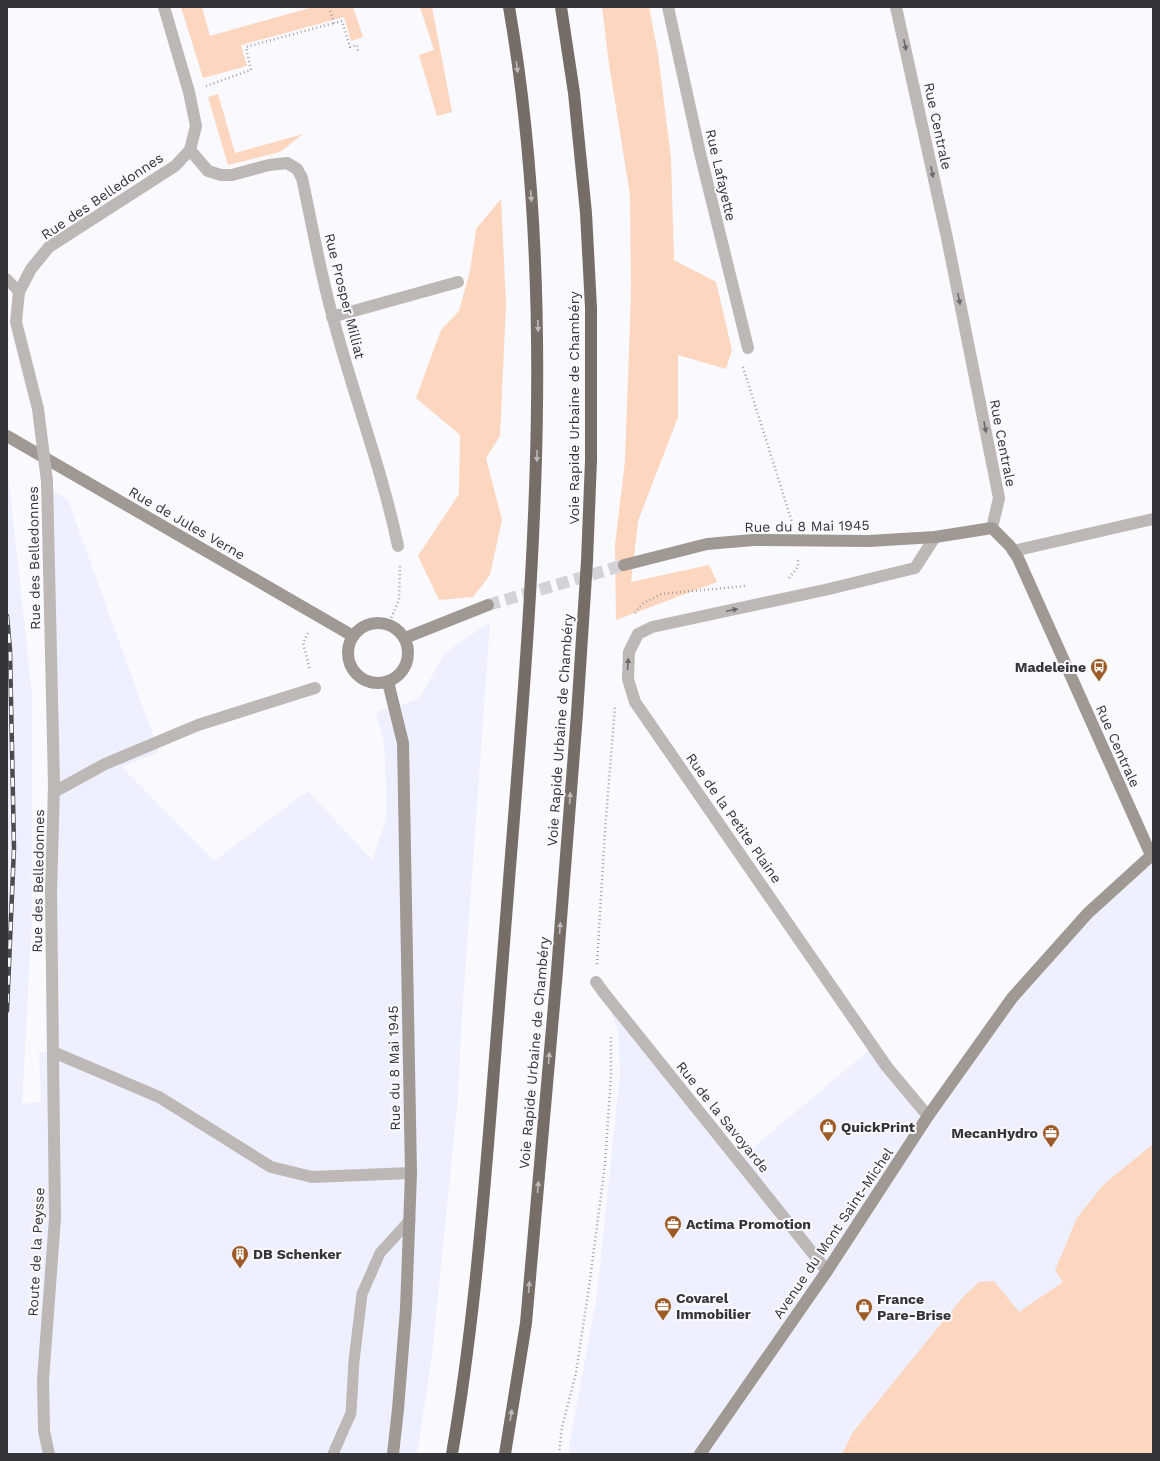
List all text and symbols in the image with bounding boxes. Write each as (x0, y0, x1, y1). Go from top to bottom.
one-way arrow (902, 39, 908, 51)
one-way arrow (514, 61, 520, 73)
street label: Rue Centrale (921, 81, 955, 171)
street label: Rue Lafayette (703, 128, 739, 222)
street label: Rue des Belledonnes (38, 149, 166, 243)
one-way arrow (930, 166, 936, 178)
one-way arrow (528, 190, 535, 203)
street label: Rue Prosper Milliat (322, 231, 368, 361)
street label: Voie Rapide Urbaine de Chambéry (566, 291, 582, 525)
one-way arrow (956, 293, 962, 305)
one-way arrow (534, 320, 541, 332)
street label: Rue Centrale (987, 398, 1019, 488)
one-way arrow (982, 421, 988, 433)
one-way arrow (534, 450, 540, 463)
street label: Rue de Jules Verne (126, 483, 248, 563)
street label: Rue des Belledonnes (25, 486, 43, 630)
street label: Rue du 8 Mai 1945 (744, 517, 870, 535)
one-way arrow (726, 606, 738, 612)
street label: Voie Rapide Urbaine de Chambéry (544, 612, 576, 847)
bus stop icon: Madeleine (1089, 657, 1109, 682)
one-way arrow (625, 658, 632, 670)
place label: Madeleine (1015, 659, 1086, 675)
street label: Rue Centrale (1093, 702, 1143, 790)
street label: Rue de la Petite Plaine (683, 750, 785, 886)
one-way arrow (567, 792, 574, 805)
street label: Rue des Belledonnes (29, 809, 47, 953)
one-way arrow (557, 922, 564, 934)
street label: Voie Rapide Urbaine de Chambéry (516, 935, 552, 1170)
street label: Rue du 8 Mai 1945 (385, 1005, 403, 1131)
one-way arrow (546, 1052, 553, 1064)
street label: Rue de la Savoyarde (673, 1058, 773, 1176)
shop icon: QuickPrint (818, 1117, 838, 1142)
place label: QuickPrint (841, 1119, 915, 1135)
office icon: MecanHydro (1041, 1123, 1061, 1148)
place label: MecanHydro (951, 1125, 1038, 1141)
street label: Avenue du Mont Saint-Michel (770, 1144, 897, 1321)
one-way arrow (534, 1181, 541, 1193)
street label: Route de la Peysse (25, 1187, 47, 1317)
office icon: Actima Promotion (663, 1214, 683, 1239)
place label: Actima Promotion (686, 1216, 811, 1232)
building icon: DB Schenker (230, 1244, 250, 1269)
place label: DB Schenker (253, 1246, 342, 1262)
one-way arrow (525, 1281, 532, 1293)
place label: Covarel Immobilier (676, 1290, 751, 1322)
place label: France Pare-Brise (877, 1291, 951, 1323)
office icon: Covarel Immobilier (653, 1296, 673, 1321)
shop icon: France Pare-Brise (854, 1297, 874, 1322)
one-way arrow (508, 1409, 514, 1422)

